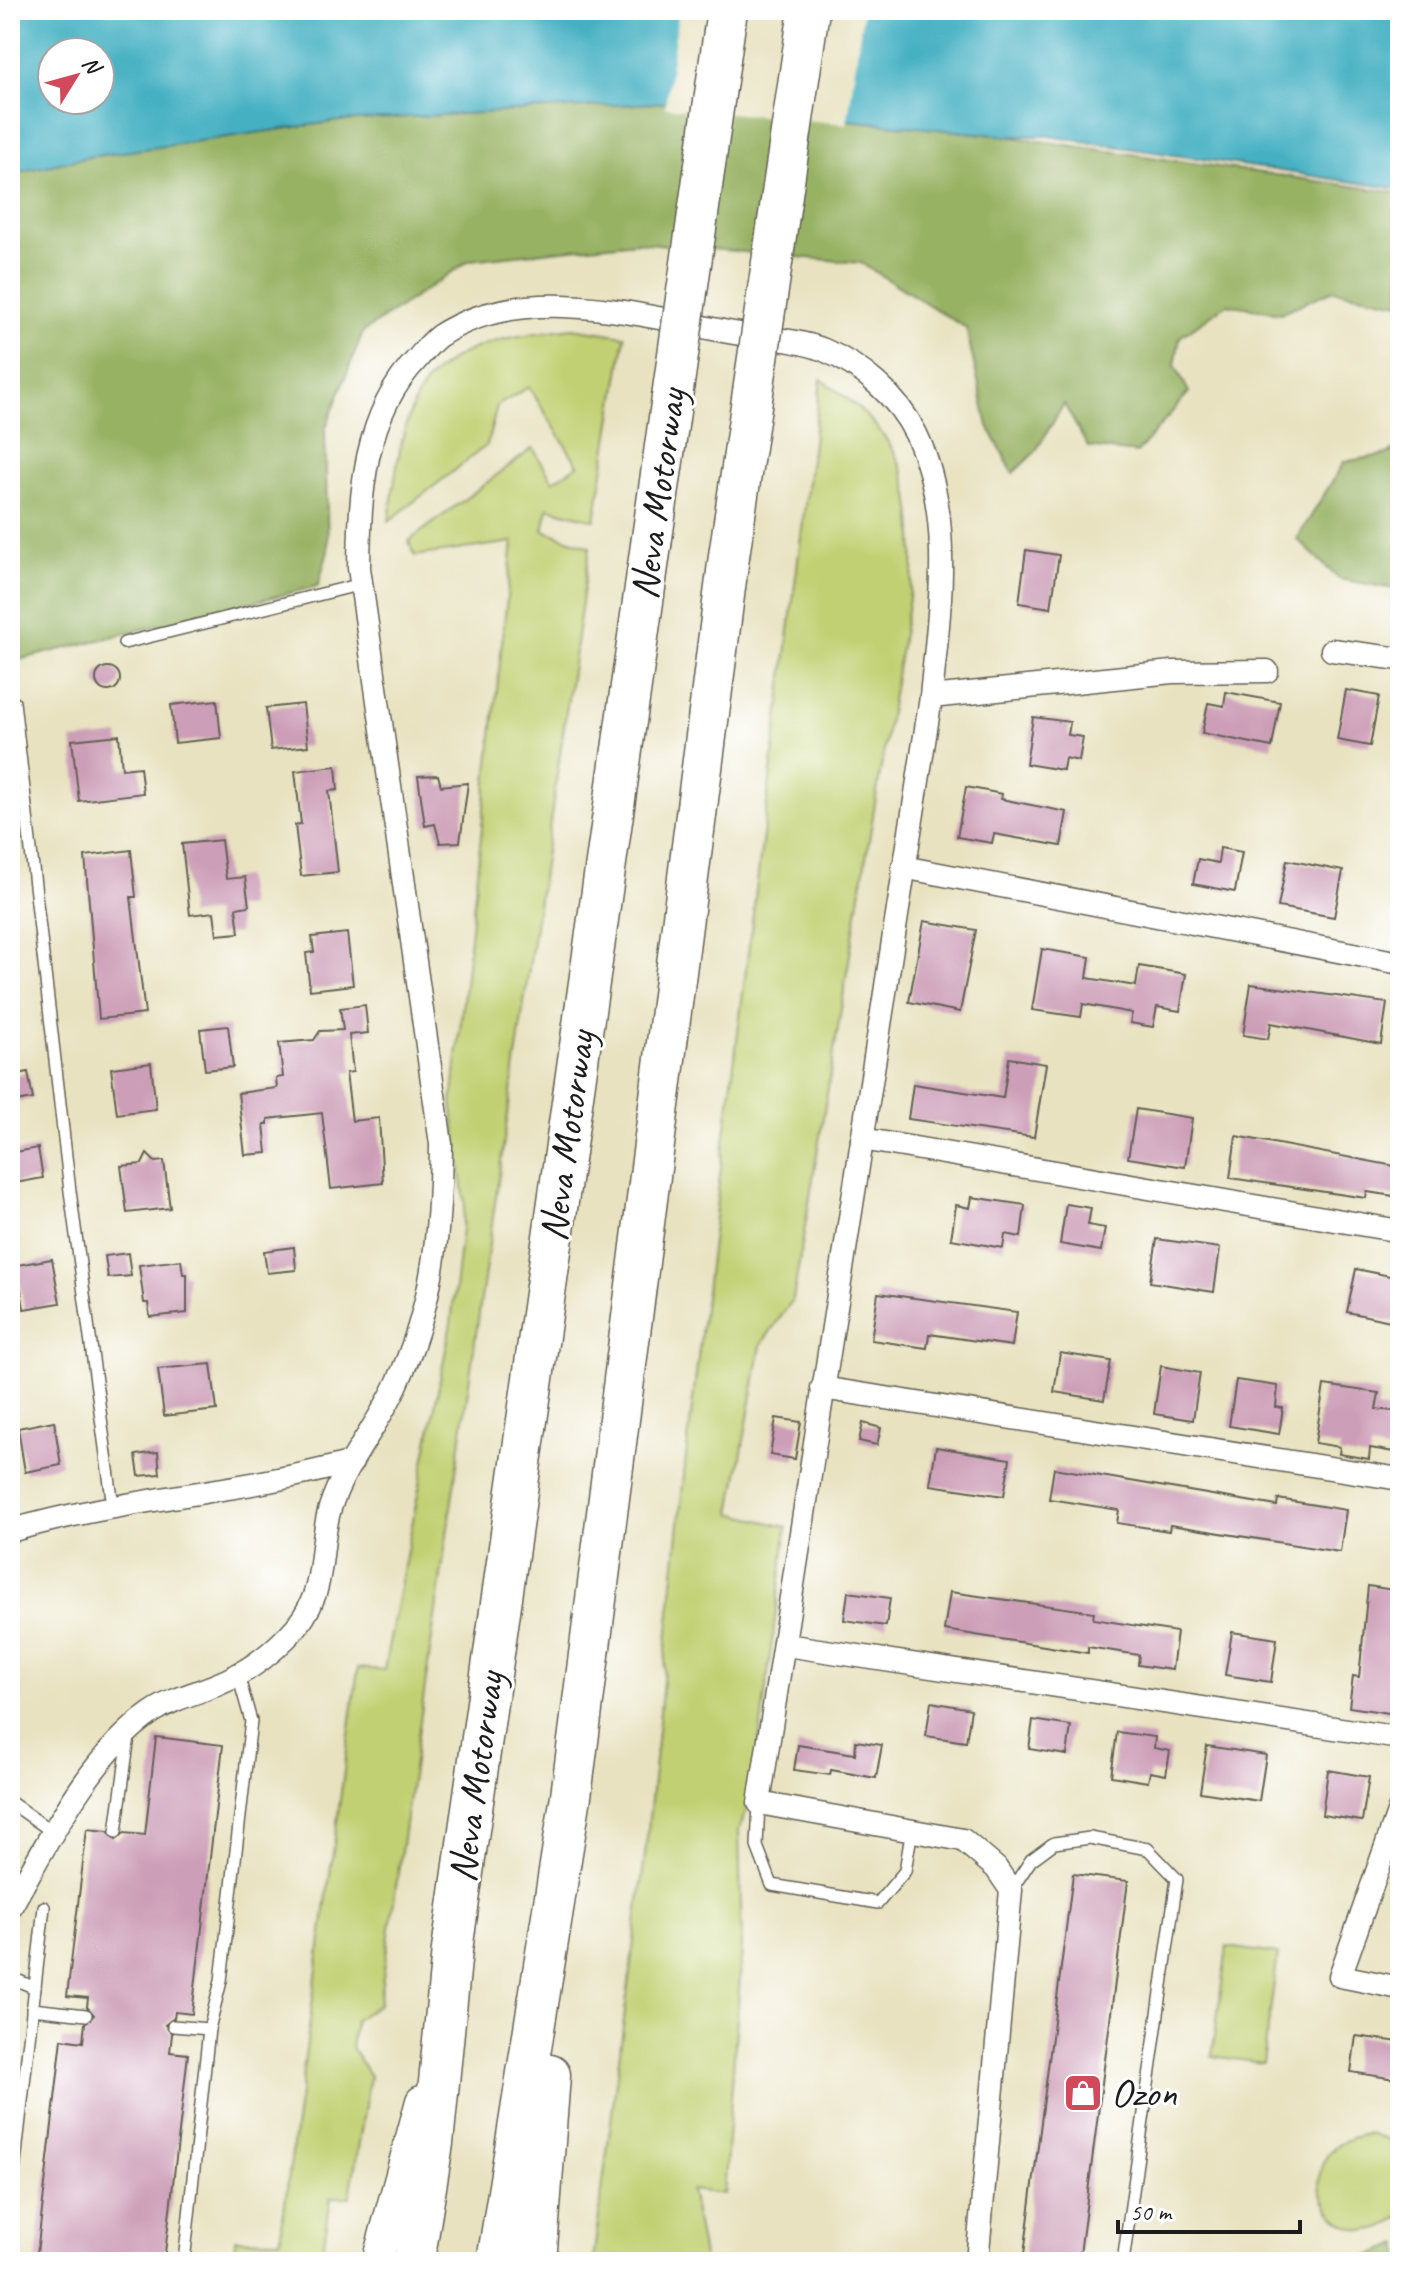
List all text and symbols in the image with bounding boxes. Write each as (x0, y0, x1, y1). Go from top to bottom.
north arrow (36, 36, 116, 116)
text: N (76, 51, 108, 81)
street label: Neva Motorway (619, 384, 698, 602)
street label: Neva Motorway (528, 1026, 607, 1244)
street label: Neva Motorway (437, 1667, 516, 1885)
place label: Ozon (1111, 2068, 1178, 2118)
shop icon: Ozon (1062, 2072, 1104, 2114)
scale bar (1118, 2184, 1300, 2234)
text: 50 m (1130, 2197, 1173, 2227)

